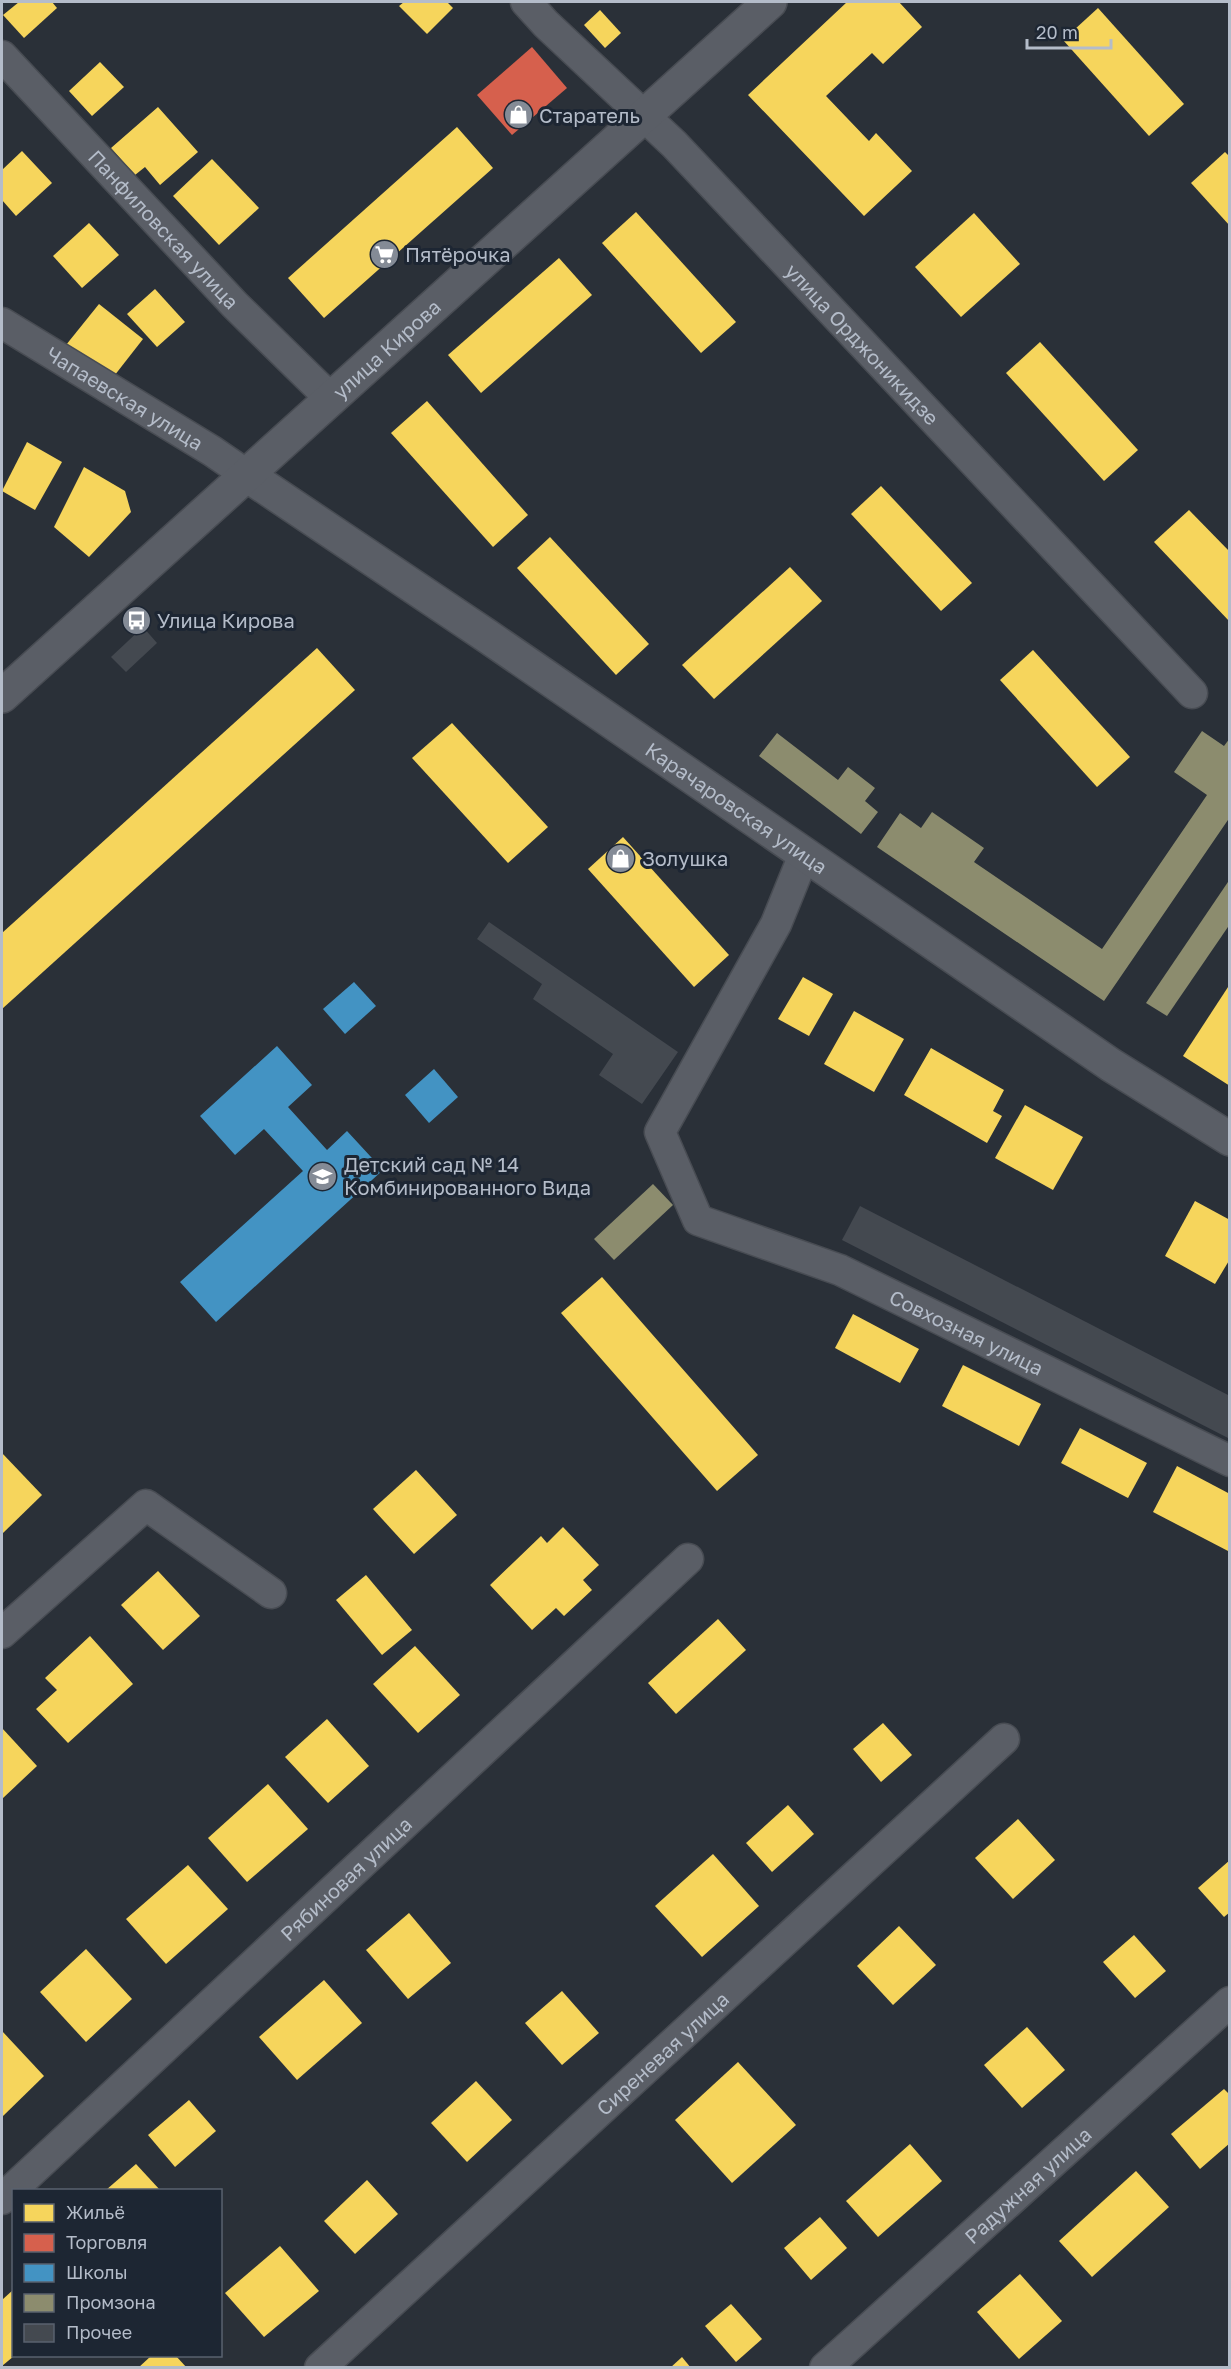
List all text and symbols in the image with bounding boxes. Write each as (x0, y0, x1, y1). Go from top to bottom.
scale bar (1027, 12, 1111, 50)
text: 20 m (1036, 21, 1078, 43)
shop icon: Старатель (502, 99, 534, 131)
place label: Старатель (539, 103, 640, 127)
street label: Панфиловская улица (84, 145, 244, 314)
supermarket icon: Пятёрочка (368, 238, 400, 270)
place label: Пятёрочка (405, 242, 511, 266)
street label: улица Орджоникидзе (781, 258, 944, 430)
street label: улица Кирова (328, 294, 445, 403)
street label: Чапаевская улица (42, 341, 208, 455)
bus stop icon: Улица Кирова (120, 604, 152, 636)
place label: Улица Кирова (157, 608, 295, 632)
street label: Карачаровская улица (641, 737, 832, 879)
shop icon: Золушка (605, 842, 637, 874)
place label: Золушка (642, 846, 728, 870)
place label: Детский сад № 14 Комбинированного Вида (344, 1152, 591, 1199)
school or university icon: Детский сад № 14 Комбинированного Вида (307, 1160, 339, 1192)
street label: Совхозная улица (886, 1284, 1048, 1380)
street label: Рябиновая улица (275, 1811, 416, 1945)
street label: Сиреневая улица (591, 1986, 733, 2120)
street label: Радужная улица (959, 2122, 1096, 2248)
legend (12, 2189, 222, 2357)
text: Жильё (66, 2201, 125, 2223)
text: Торговля (66, 2231, 147, 2253)
text: Школы (66, 2261, 128, 2283)
text: Промзона (66, 2291, 156, 2313)
text: Прочее (66, 2321, 132, 2343)

